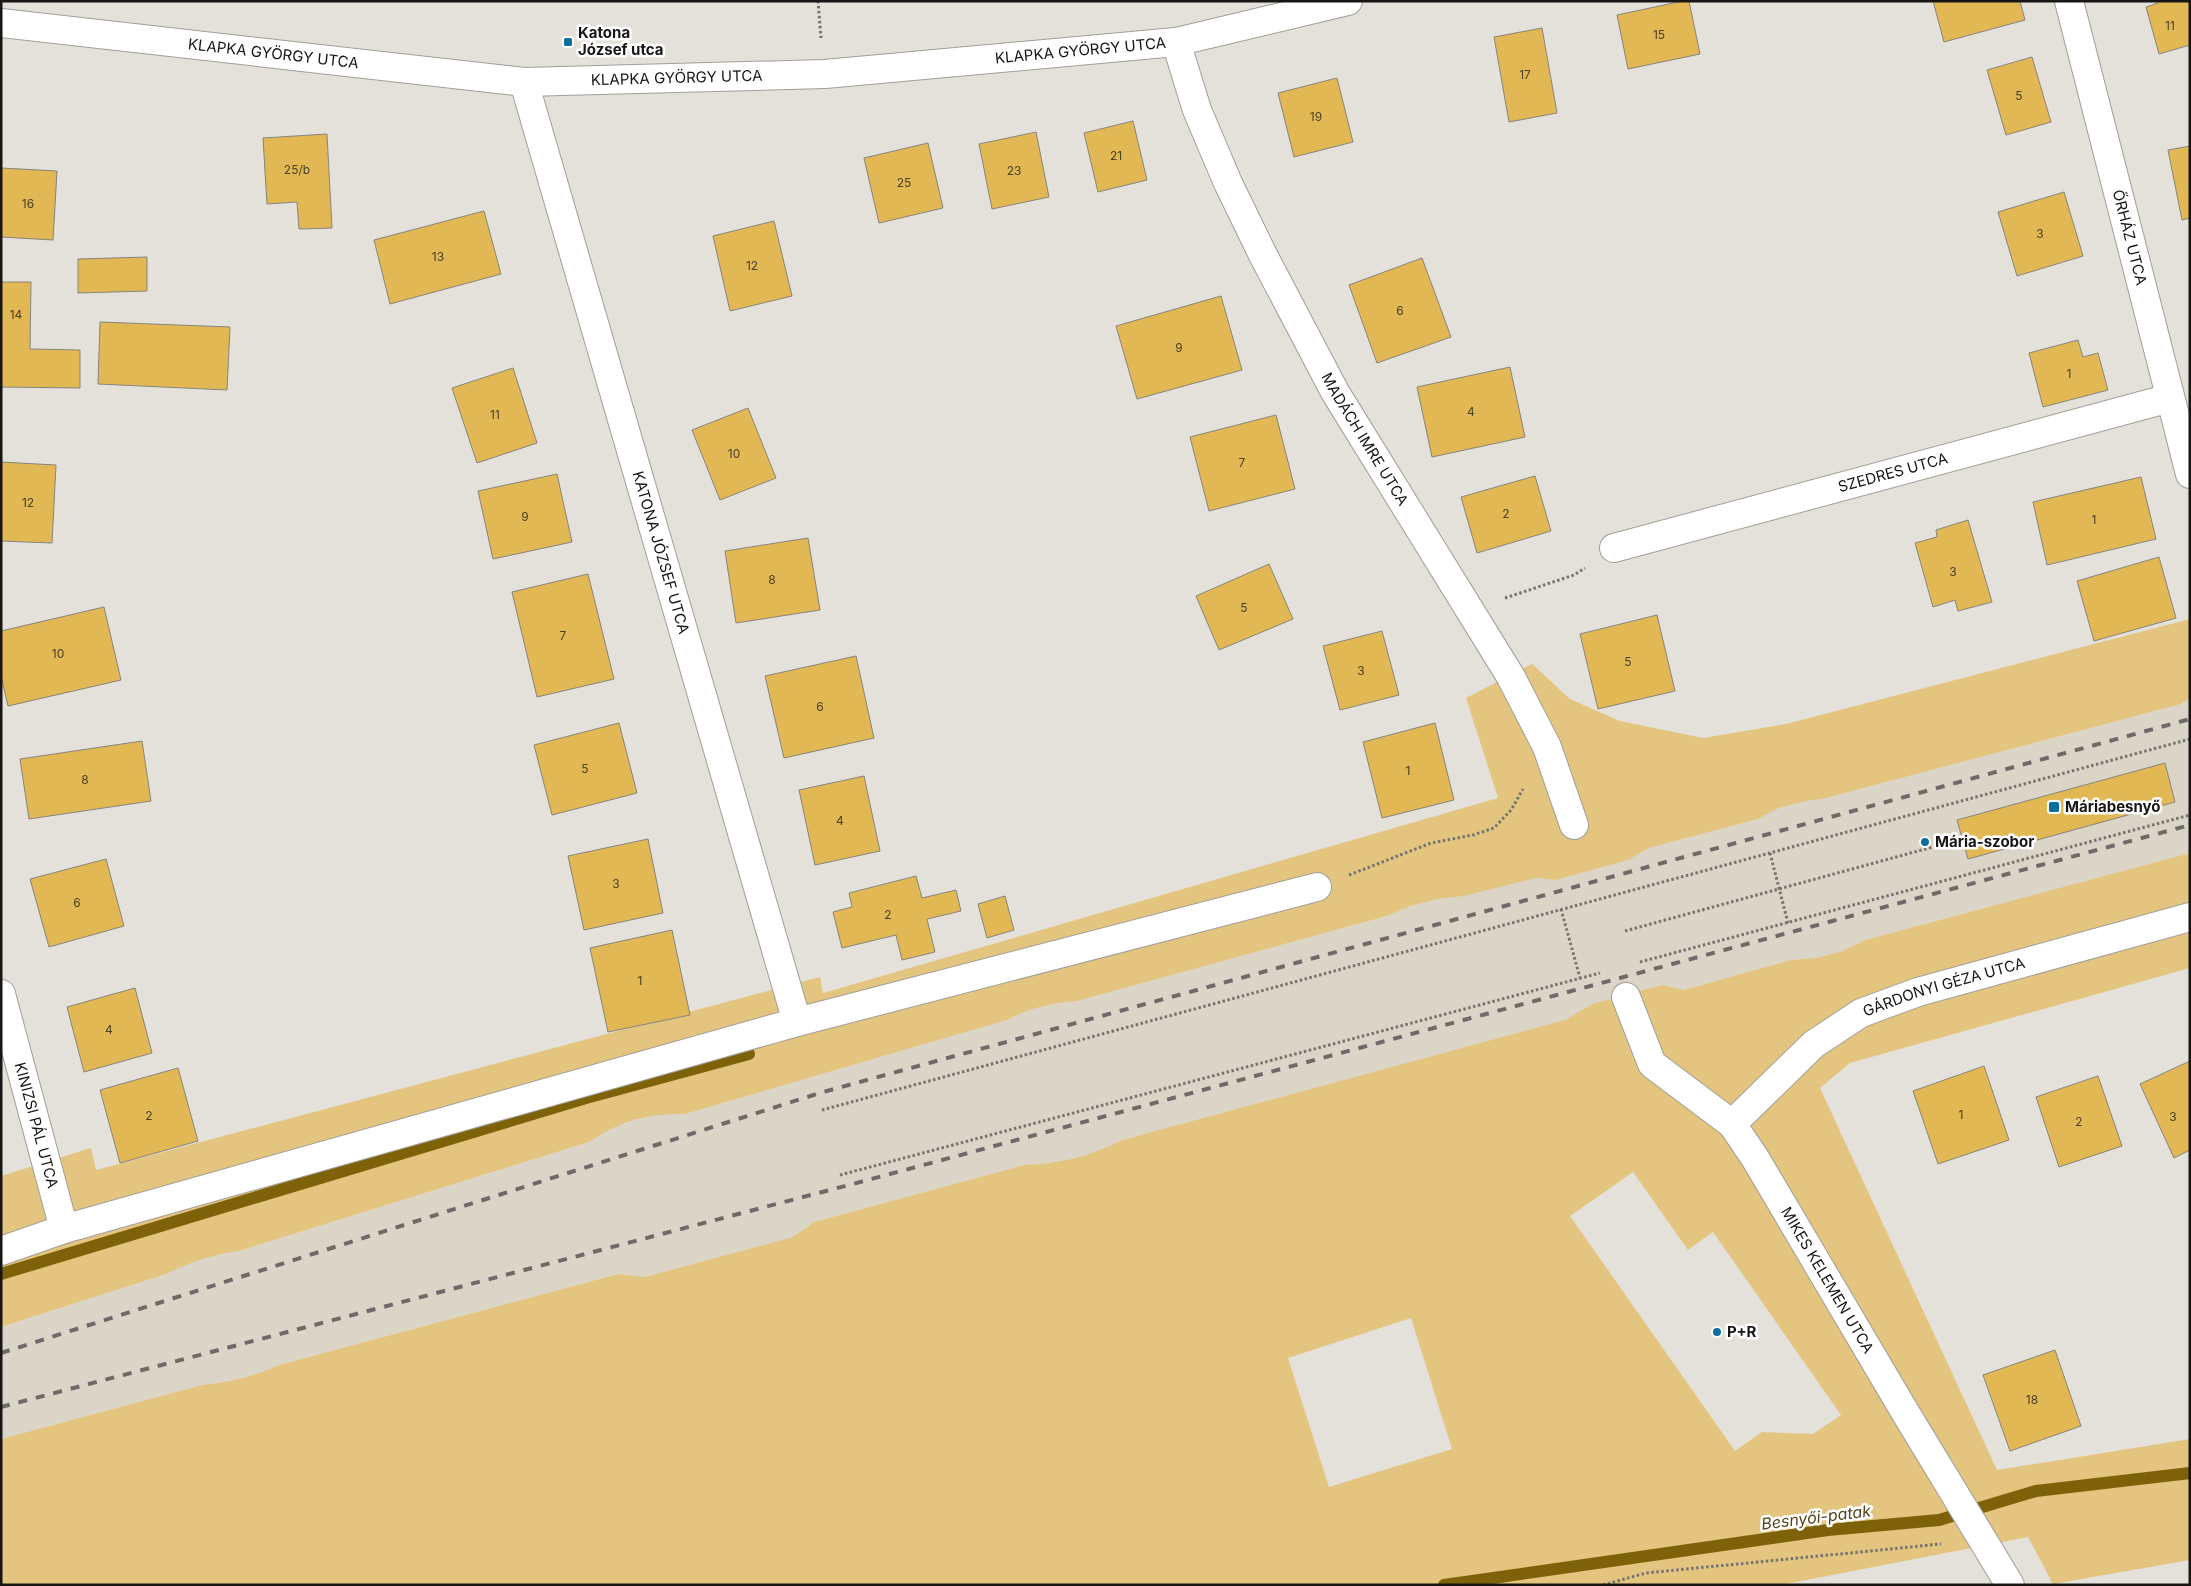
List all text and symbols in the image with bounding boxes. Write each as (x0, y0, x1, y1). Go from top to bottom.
house number: 11 (2165, 18, 2175, 33)
place label: Katona József utca (578, 23, 663, 59)
house number: 15 (1653, 27, 1665, 42)
street label: KLAPKA GYÖRGY UTCA (994, 33, 1167, 67)
street label: KLAPKA GYÖRGY UTCA (187, 34, 360, 72)
marker: Katona József utca (562, 36, 574, 48)
street label: KLAPKA GYÖRGY UTCA (591, 66, 763, 89)
house number: 17 (1519, 67, 1531, 82)
house number: 5 (2015, 88, 2023, 103)
house number: 19 (1310, 109, 1322, 124)
house number: 21 (1110, 148, 1122, 163)
house number: 25/b (284, 162, 310, 177)
house number: 23 (1007, 163, 1021, 178)
house number: 25 (897, 175, 911, 190)
street label: ŐRHÁZ UTCA (2109, 188, 2151, 287)
house number: 16 (22, 196, 34, 211)
house number: 3 (2036, 226, 2044, 241)
house number: 13 (432, 249, 444, 264)
house number: 12 (746, 258, 758, 273)
house number: 6 (1396, 303, 1404, 318)
house number: 14 (10, 307, 23, 322)
house number: 9 (1175, 340, 1183, 355)
house number: 1 (2067, 366, 2071, 381)
street label: MADÁCH IMRE UTCA (1318, 369, 1413, 509)
house number: 4 (1467, 404, 1475, 419)
house number: 11 (490, 407, 500, 422)
house number: 10 (728, 446, 740, 461)
street label: SZEDRES UTCA (1836, 448, 1950, 496)
house number: 7 (1239, 455, 1246, 470)
street label: KATONA JÓZSEF UTCA (629, 469, 694, 636)
house number: 12 (22, 495, 34, 510)
house number: 2 (1502, 506, 1510, 521)
house number: 9 (521, 509, 529, 524)
house number: 1 (2092, 512, 2096, 527)
house number: 3 (1949, 564, 1957, 579)
house number: 8 (768, 572, 776, 587)
house number: 5 (1240, 600, 1248, 615)
house number: 7 (560, 628, 567, 643)
house number: 10 (52, 646, 64, 661)
house number: 5 (1624, 654, 1632, 669)
house number: 3 (1357, 663, 1365, 678)
house number: 6 (816, 699, 824, 714)
house number: 5 (581, 761, 589, 776)
house number: 1 (1406, 763, 1410, 778)
house number: 8 (81, 772, 89, 787)
place label: Máriabesnyő (2065, 797, 2161, 816)
marker: Máriabesnyő (2047, 800, 2061, 814)
house number: 4 (836, 813, 844, 828)
place label: Mária-szobor (1935, 832, 2034, 851)
marker: Mária-szobor (1919, 836, 1931, 848)
house number: 3 (612, 876, 620, 891)
house number: 6 (73, 895, 81, 910)
house number: 2 (884, 907, 892, 922)
street label: GÁRDONYI GÉZA UTCA (1860, 953, 2027, 1020)
house number: 1 (638, 973, 642, 988)
house number: 4 (105, 1022, 113, 1037)
street label: KINIZSI PÁL UTCA (11, 1060, 63, 1190)
house number: 1 (1959, 1107, 1963, 1122)
house number: 2 (145, 1108, 153, 1123)
house number: 3 (2169, 1109, 2177, 1124)
house number: 2 (2075, 1114, 2083, 1129)
street label: MIKES KELEMEN UTCA (1777, 1203, 1878, 1357)
place label: P+R (1727, 1322, 1757, 1341)
marker: P+R (1711, 1326, 1723, 1338)
house number: 18 (2026, 1392, 2038, 1407)
water label: Besnyői-patak (1760, 1500, 1872, 1534)

